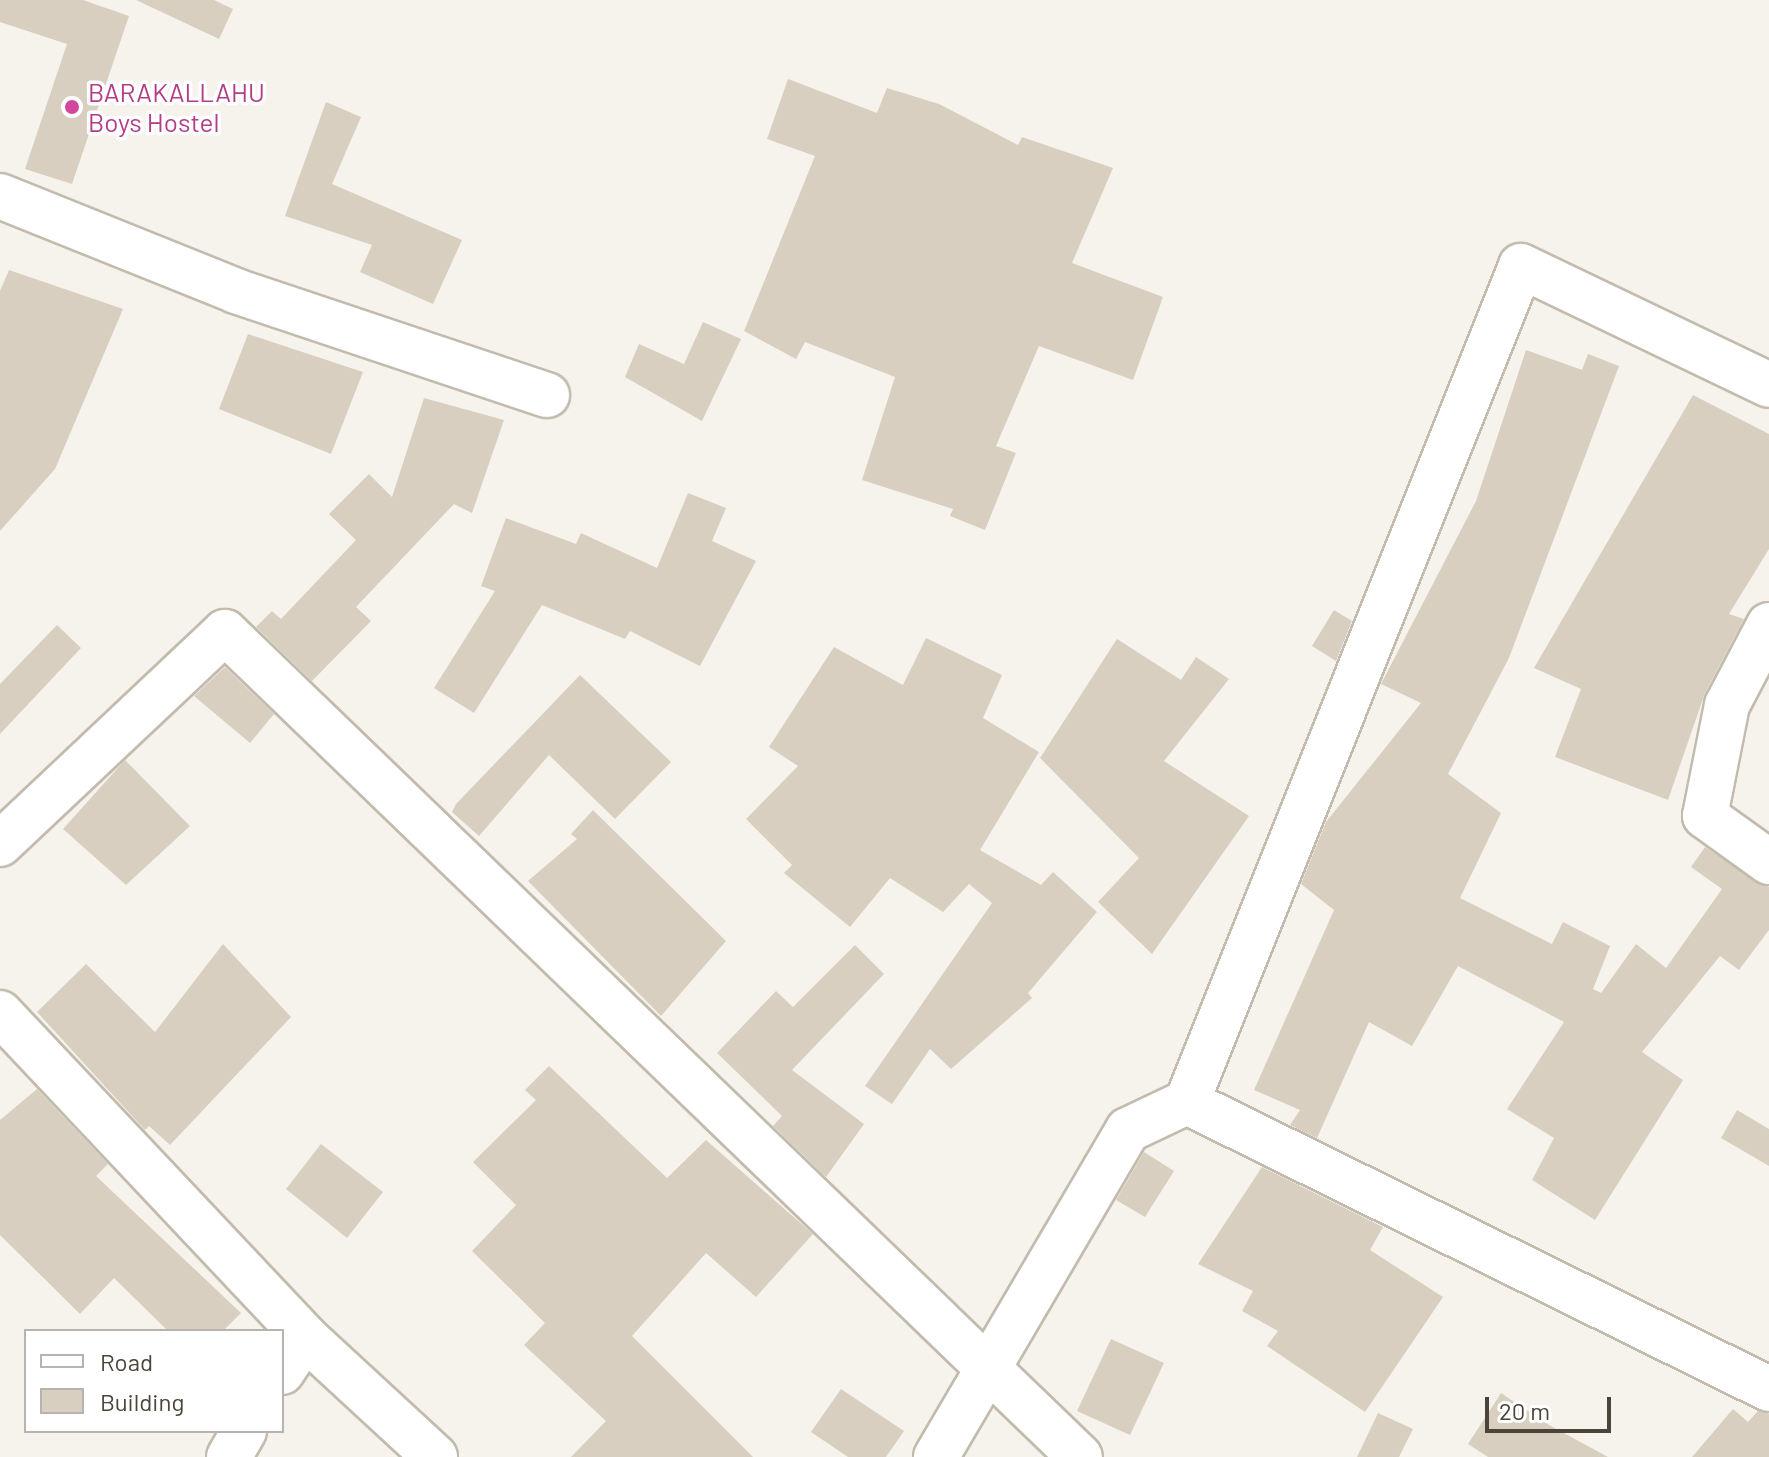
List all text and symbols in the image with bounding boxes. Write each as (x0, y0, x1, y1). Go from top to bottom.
place label: BARAKALLAHU Boys Hostel (88, 76, 265, 138)
marker: BARAKALLAHU Boys Hostel (63, 98, 81, 116)
legend (24, 1329, 284, 1433)
text: Road (100, 1347, 153, 1376)
scale bar (1489, 1381, 1615, 1431)
text: Building (100, 1387, 184, 1416)
text: 20 m (1499, 1396, 1550, 1425)

